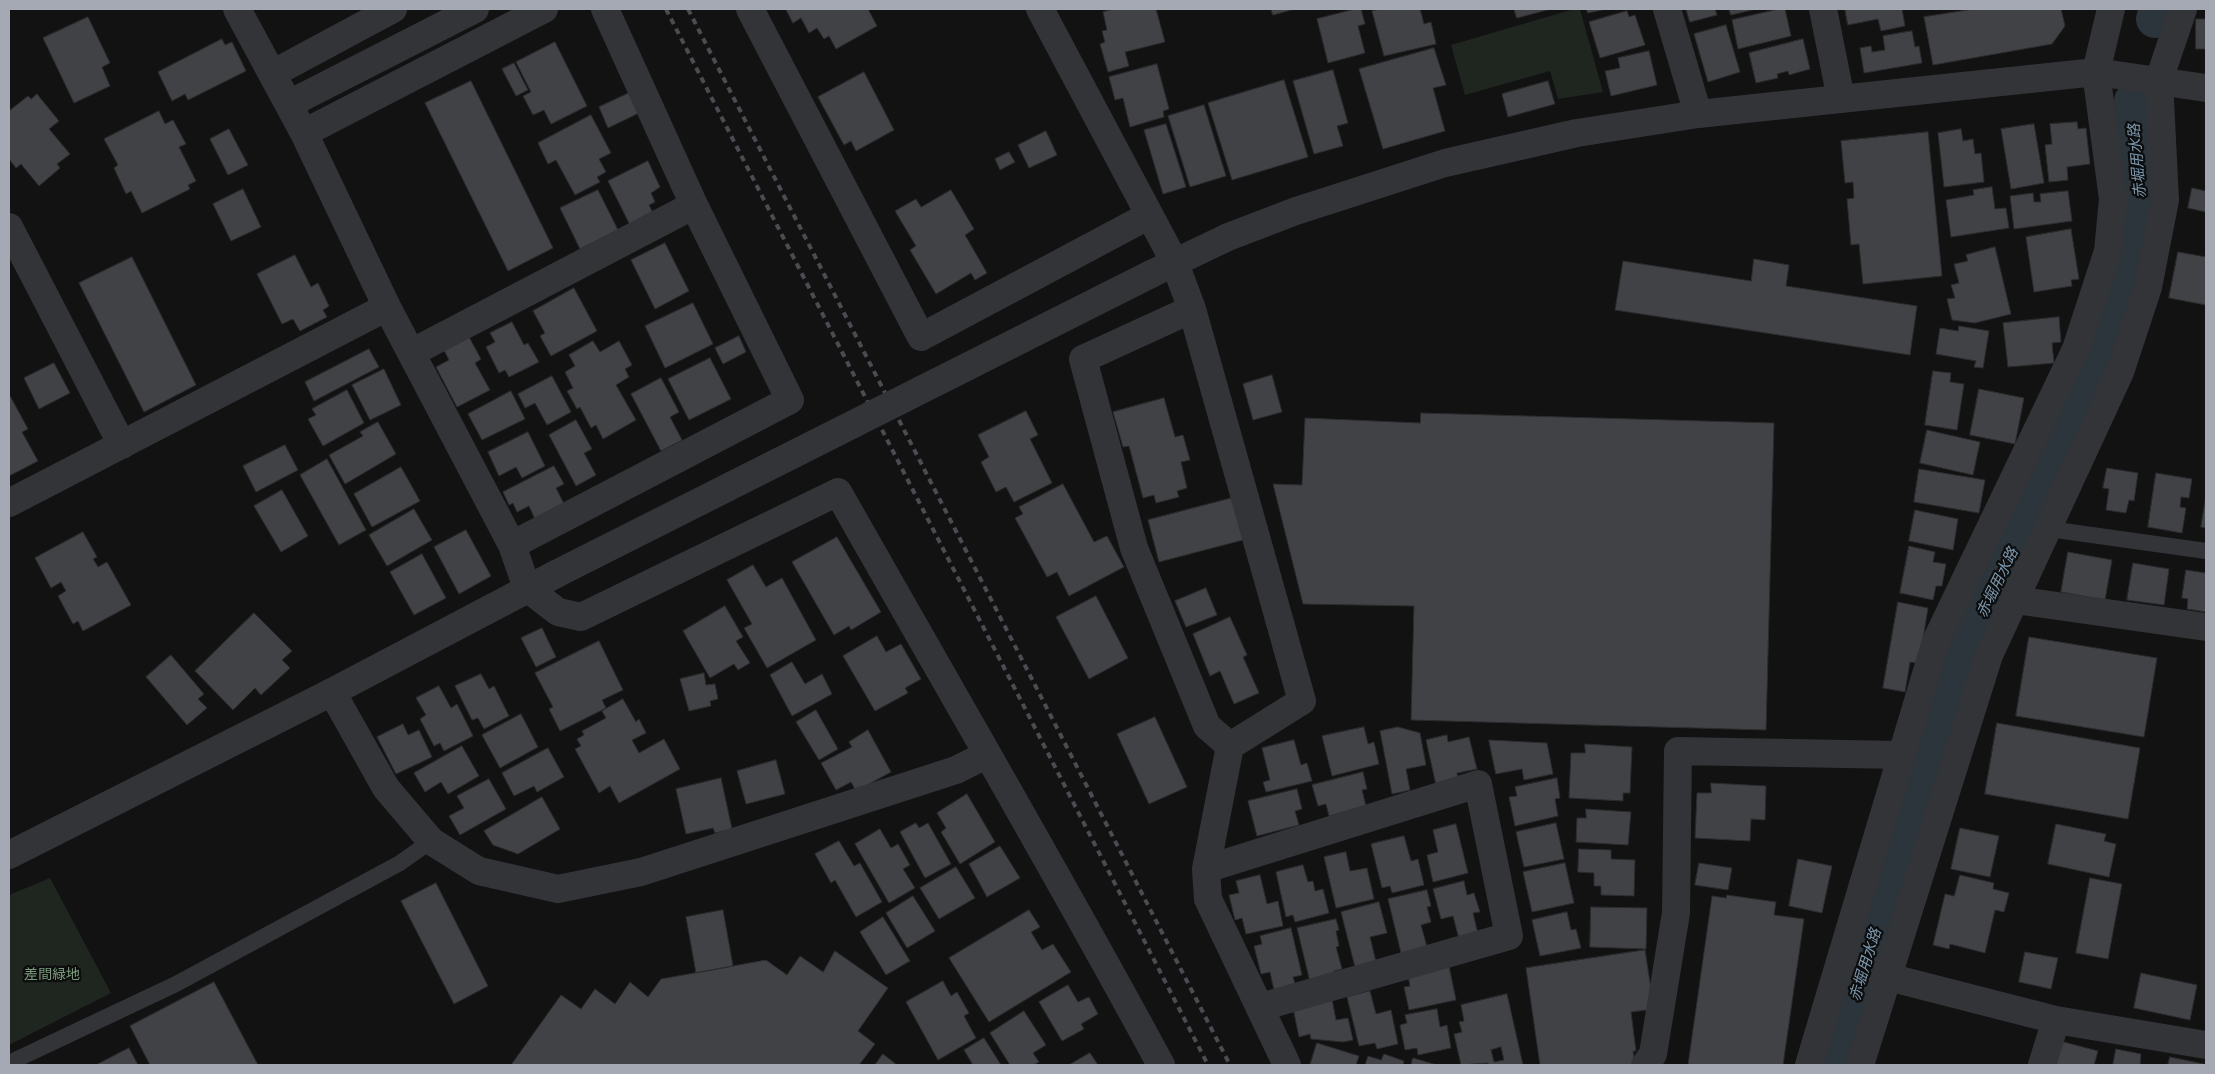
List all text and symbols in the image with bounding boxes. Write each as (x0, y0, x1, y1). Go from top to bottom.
water label: 赤堀用水路 (2126, 123, 2150, 199)
water label: 赤堀用水路 (1973, 545, 2023, 621)
water label: 赤堀用水路 (1846, 927, 1886, 1003)
park label: 差間緑地 (24, 967, 80, 983)

